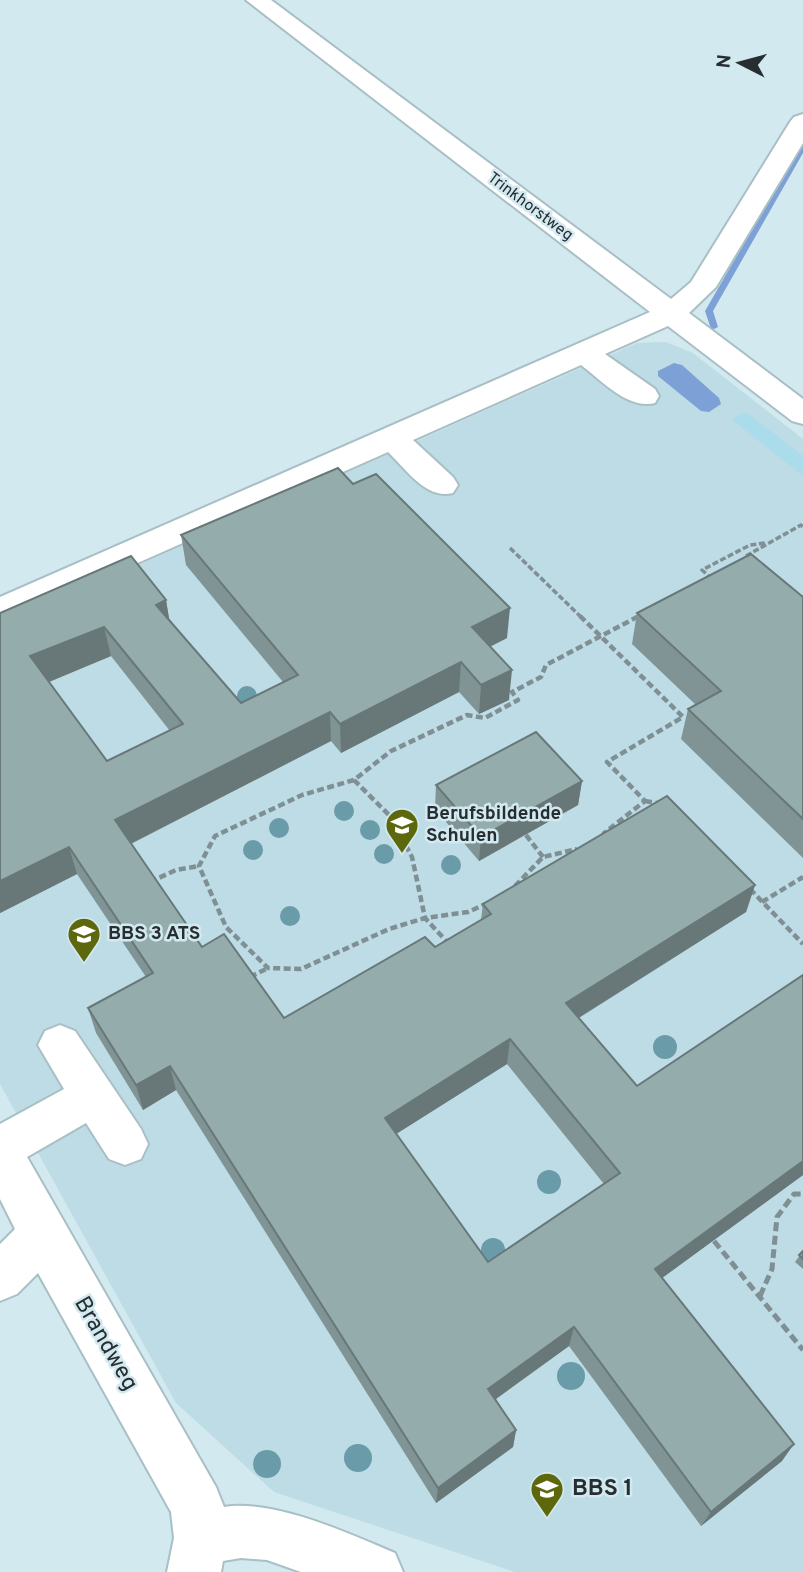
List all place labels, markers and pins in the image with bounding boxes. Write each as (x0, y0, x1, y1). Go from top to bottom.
place label: Berufsbildende Schulen (426, 802, 561, 848)
school or university icon: Berufsbildende Schulen (383, 806, 421, 855)
school or university icon: BBS 3 ATS (65, 915, 103, 964)
place label: BBS 3 ATS (108, 922, 200, 946)
school or university icon: BBS 1 (528, 1470, 566, 1519)
place label: BBS 1 (572, 1475, 633, 1504)

